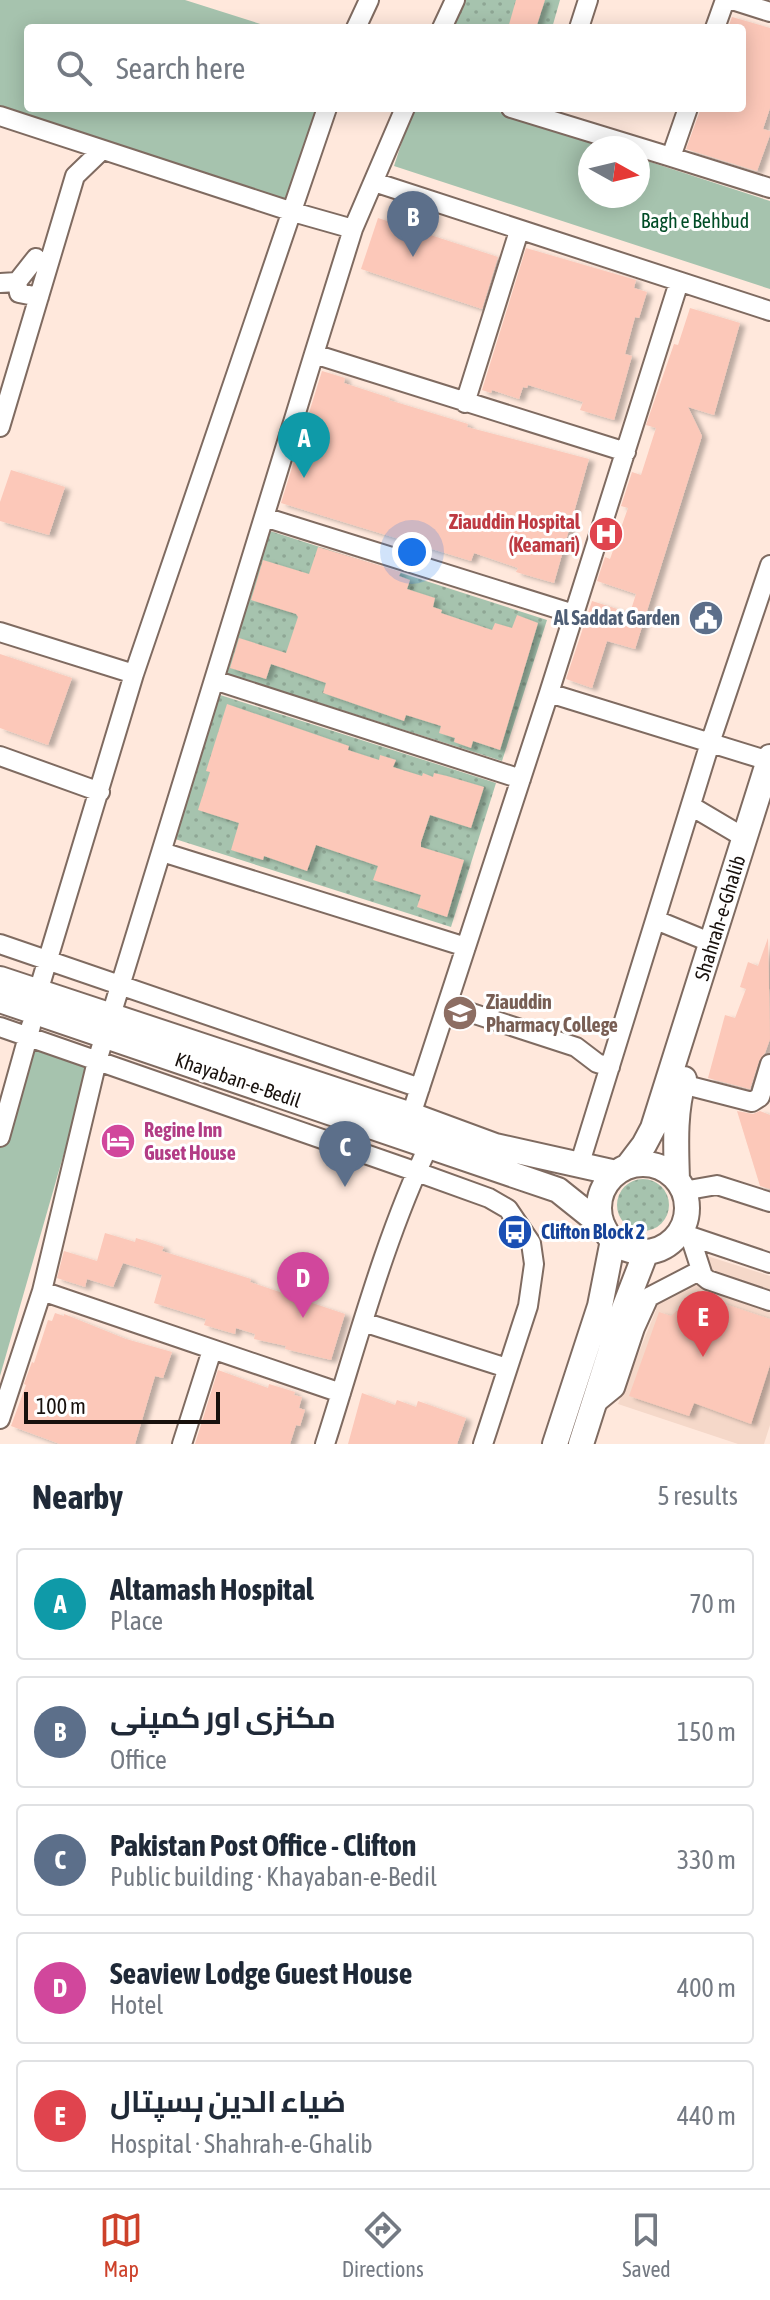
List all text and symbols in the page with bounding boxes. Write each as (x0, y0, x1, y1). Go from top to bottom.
search box (24, 24, 746, 112)
icon: search (52, 46, 96, 90)
text: Search here (116, 51, 245, 85)
north arrow (578, 136, 650, 208)
pin: B (387, 191, 439, 257)
park label: Bagh e Behbud (641, 209, 749, 232)
pin: A (278, 412, 330, 478)
place label: Ziauddin Hospital (Keamari) (449, 510, 581, 556)
hospital icon: Ziauddin Hospital (Keamari) (587, 515, 625, 553)
your location (392, 532, 432, 572)
public building icon: Al Saddat Garden (687, 599, 725, 637)
place label: Al Saddat Garden (553, 606, 680, 629)
street label: Shahrah-e-Ghalib (690, 852, 749, 983)
place label: Ziauddin Pharmacy College (486, 990, 618, 1036)
school or university icon: Ziauddin Pharmacy College (441, 994, 479, 1032)
street label: Khayaban-e-Bedil (172, 1047, 305, 1112)
place label: Regine Inn Guset House (144, 1118, 236, 1164)
pin: C (319, 1121, 371, 1187)
hotel icon: Regine Inn Guset House (99, 1122, 137, 1160)
bus stop icon: Clifton Block 2 (496, 1213, 534, 1251)
place label: Clifton Block 2 (541, 1220, 645, 1243)
pin: D (277, 1252, 329, 1318)
pin: E (677, 1291, 729, 1357)
scale bar (24, 1388, 220, 1424)
text: 100 m (36, 1393, 86, 1419)
text: Nearby (32, 1477, 123, 1516)
text: 5 results (657, 1481, 738, 1511)
text: Altamash Hospital (110, 1572, 314, 1606)
text: A (54, 1589, 66, 1619)
text: 70 m (689, 1589, 736, 1619)
text: Place (110, 1606, 163, 1636)
text: مکنزی اور کمپنی (110, 1700, 336, 1734)
text: B (54, 1717, 66, 1747)
text: 150 m (677, 1717, 736, 1747)
text: Office (110, 1745, 167, 1775)
text: Pakistan Post Office - Clifton (110, 1828, 416, 1862)
text: C (54, 1845, 66, 1875)
text: 330 m (677, 1845, 736, 1875)
text: Public building · Khayaban-e-Bedil (110, 1862, 437, 1892)
text: Seaview Lodge Guest House (110, 1956, 412, 1990)
text: D (53, 1973, 67, 2003)
text: 400 m (677, 1973, 736, 2003)
text: Hotel (110, 1990, 163, 2020)
text: ضیاء الدین ہسپتال (110, 2084, 346, 2118)
text: E (54, 2101, 66, 2131)
text: 440 m (677, 2101, 736, 2131)
text: Hospital · Shahrah-e-Ghalib (110, 2129, 373, 2159)
tab: Map (99, 2208, 143, 2282)
tab: Directions (342, 2208, 424, 2282)
tab: Saved (622, 2208, 671, 2282)

